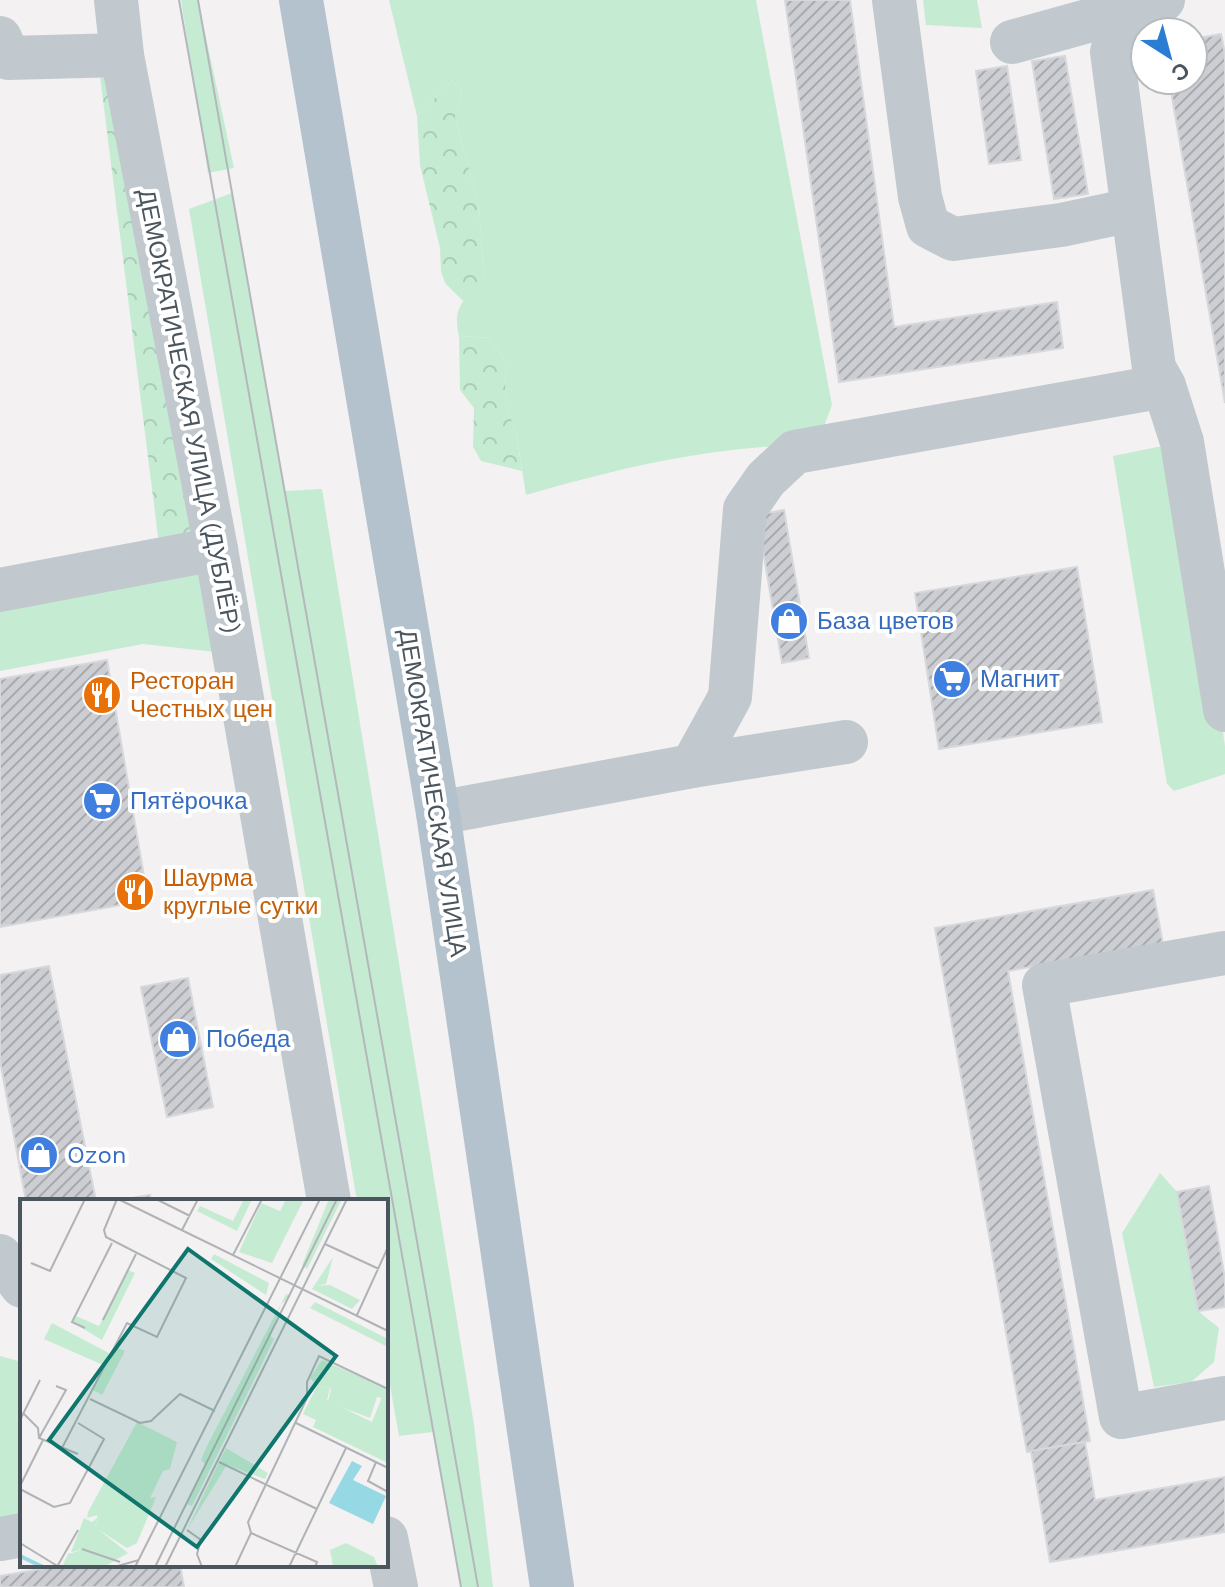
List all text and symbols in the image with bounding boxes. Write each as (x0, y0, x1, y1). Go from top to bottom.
north arrow (1129, 16, 1209, 96)
text: С (1167, 57, 1194, 87)
street label: ДЕМОКРАТИЧЕСКАЯ УЛИЦА (ДУБЛЁР) (132, 187, 246, 635)
shop icon: База цветов (768, 600, 810, 642)
place label: База цветов (817, 607, 954, 635)
street label: ДЕМОКРАТИЧЕСКАЯ УЛИЦА (393, 627, 473, 959)
supermarket icon: Магнит (931, 658, 973, 700)
place label: Магнит (980, 665, 1060, 693)
place label: Ресторан Честных цен (130, 667, 273, 723)
restaurant icon: Ресторан Честных цен (81, 674, 123, 716)
supermarket icon: Пятёрочка (81, 780, 123, 822)
place label: Пятёрочка (130, 787, 248, 815)
place label: Шаурма круглые сутки (163, 864, 319, 920)
restaurant icon: Шаурма круглые сутки (114, 871, 156, 913)
shop icon: Победа (157, 1018, 199, 1060)
place label: Победа (206, 1025, 291, 1053)
shop icon: Ozon (18, 1134, 60, 1176)
place label: Ozon (67, 1141, 127, 1169)
inset map (20, 1199, 388, 1567)

